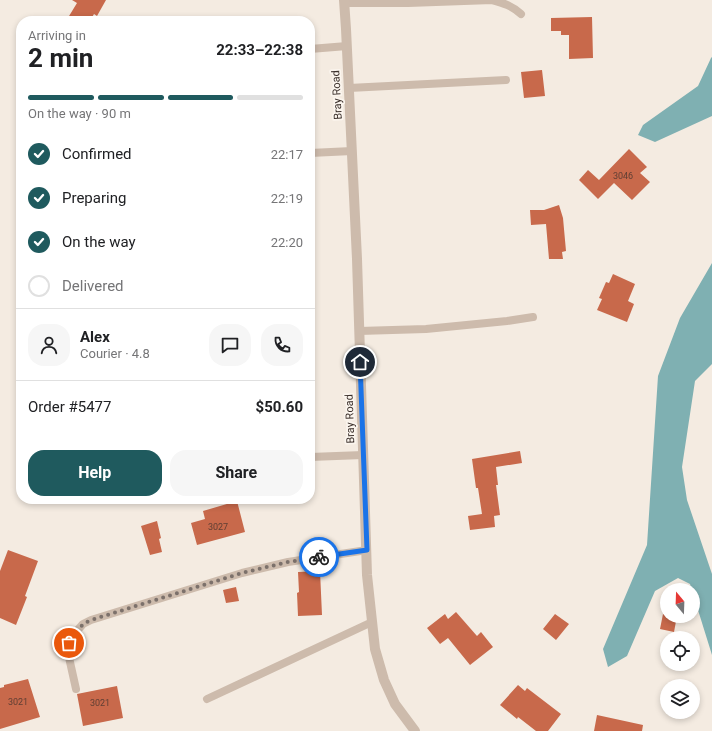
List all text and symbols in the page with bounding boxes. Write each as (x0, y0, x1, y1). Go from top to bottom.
text: Arriving in (28, 28, 86, 43)
text: 22:33–22:38 (216, 41, 303, 59)
text: 2 min (28, 43, 93, 73)
street label: Bray Road (329, 70, 345, 120)
text: On the way · 90 m (28, 106, 131, 121)
icon: check (28, 143, 50, 165)
text: Confirmed (62, 145, 132, 163)
text: 22:17 (271, 147, 303, 162)
house number: 3046 (613, 171, 633, 181)
icon: check (28, 187, 50, 209)
text: Preparing (62, 189, 126, 207)
text: 22:19 (271, 191, 303, 206)
icon: check (28, 231, 50, 253)
text: On the way (62, 233, 136, 251)
text: 22:20 (271, 235, 303, 250)
text: Delivered (62, 277, 124, 295)
button: person (28, 324, 70, 366)
button: chat (209, 324, 251, 366)
button: phone (261, 324, 303, 366)
text: Alex (80, 328, 110, 346)
pin (343, 345, 377, 379)
text: Courier · 4.8 (80, 346, 150, 361)
icon: home (349, 351, 371, 373)
street label: Bray Road (343, 394, 357, 444)
text: Order #5477 (28, 398, 111, 416)
text: $50.60 (256, 398, 303, 416)
button: Help (28, 450, 162, 496)
button: Share (170, 450, 303, 496)
house number: 3027 (208, 522, 228, 532)
courier (299, 537, 339, 577)
icon: bike (308, 546, 330, 568)
north arrow (660, 583, 700, 623)
map controls (660, 583, 700, 719)
pin (52, 626, 86, 660)
button: locate (660, 631, 700, 671)
icon: bag (58, 632, 80, 654)
button: layers (660, 679, 700, 719)
house number: 3021 (8, 697, 28, 707)
house number: 3021 (90, 698, 110, 708)

